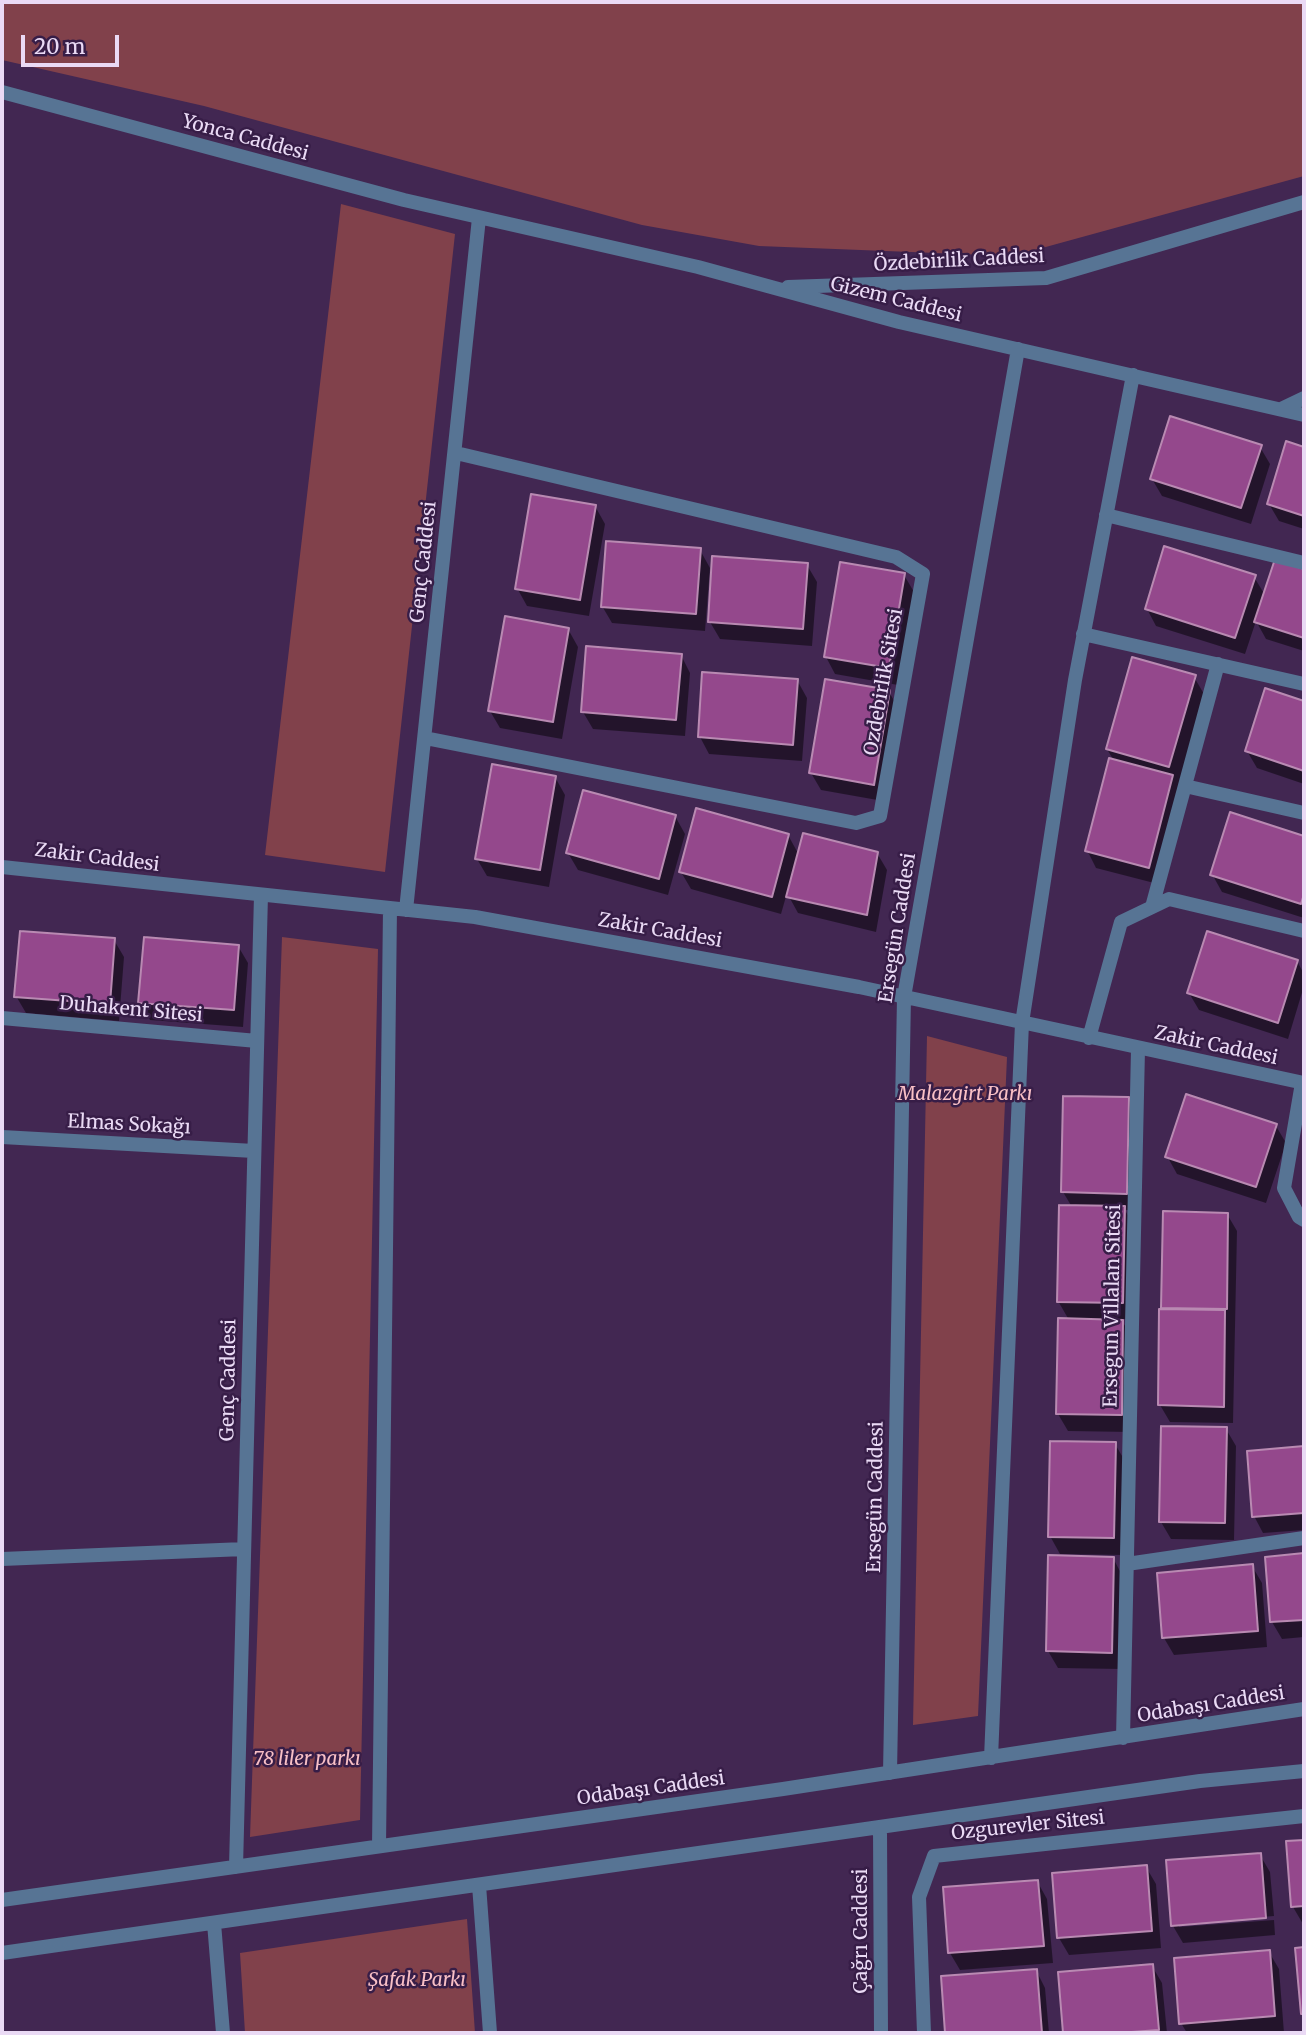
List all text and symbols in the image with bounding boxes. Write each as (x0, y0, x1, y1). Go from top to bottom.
scale bar (24, 21, 122, 65)
text: 20 m (34, 33, 85, 60)
street label: Yonca Caddesi (179, 110, 311, 166)
street label: Özdebirlik Caddesi (873, 245, 1045, 277)
street label: Gizem Caddesi (828, 273, 964, 327)
street label: Genç Caddesi (406, 500, 442, 624)
street label: Ozdebirlik Sitesi (860, 607, 908, 757)
street label: Zakir Caddesi (33, 839, 161, 877)
street label: Ersegün Caddesi (875, 851, 921, 1005)
street label: Zakir Caddesi (596, 909, 724, 953)
street label: Duhakent Sitesi (58, 992, 204, 1028)
street label: Zakir Caddesi (1152, 1022, 1280, 1070)
park label: Malazgirt Parkı (898, 1084, 1032, 1106)
street label: Elmas Sokağı (67, 1110, 191, 1140)
street label: Ersegun Villalan Sitesi (1100, 1204, 1126, 1408)
street label: Genç Caddesi (217, 1319, 241, 1441)
street label: Ersegün Caddesi (863, 1421, 889, 1573)
street label: Odabaşı Caddesi (1136, 1682, 1286, 1728)
park label: 78 liler parkı (253, 1749, 361, 1771)
street label: Odabaşı Caddesi (576, 1767, 726, 1811)
street label: Ozgurevler Sitesi (950, 1807, 1106, 1845)
street label: Çağrı Caddesi (851, 1869, 873, 1993)
park label: Şafak Parkı (368, 1970, 466, 1992)

